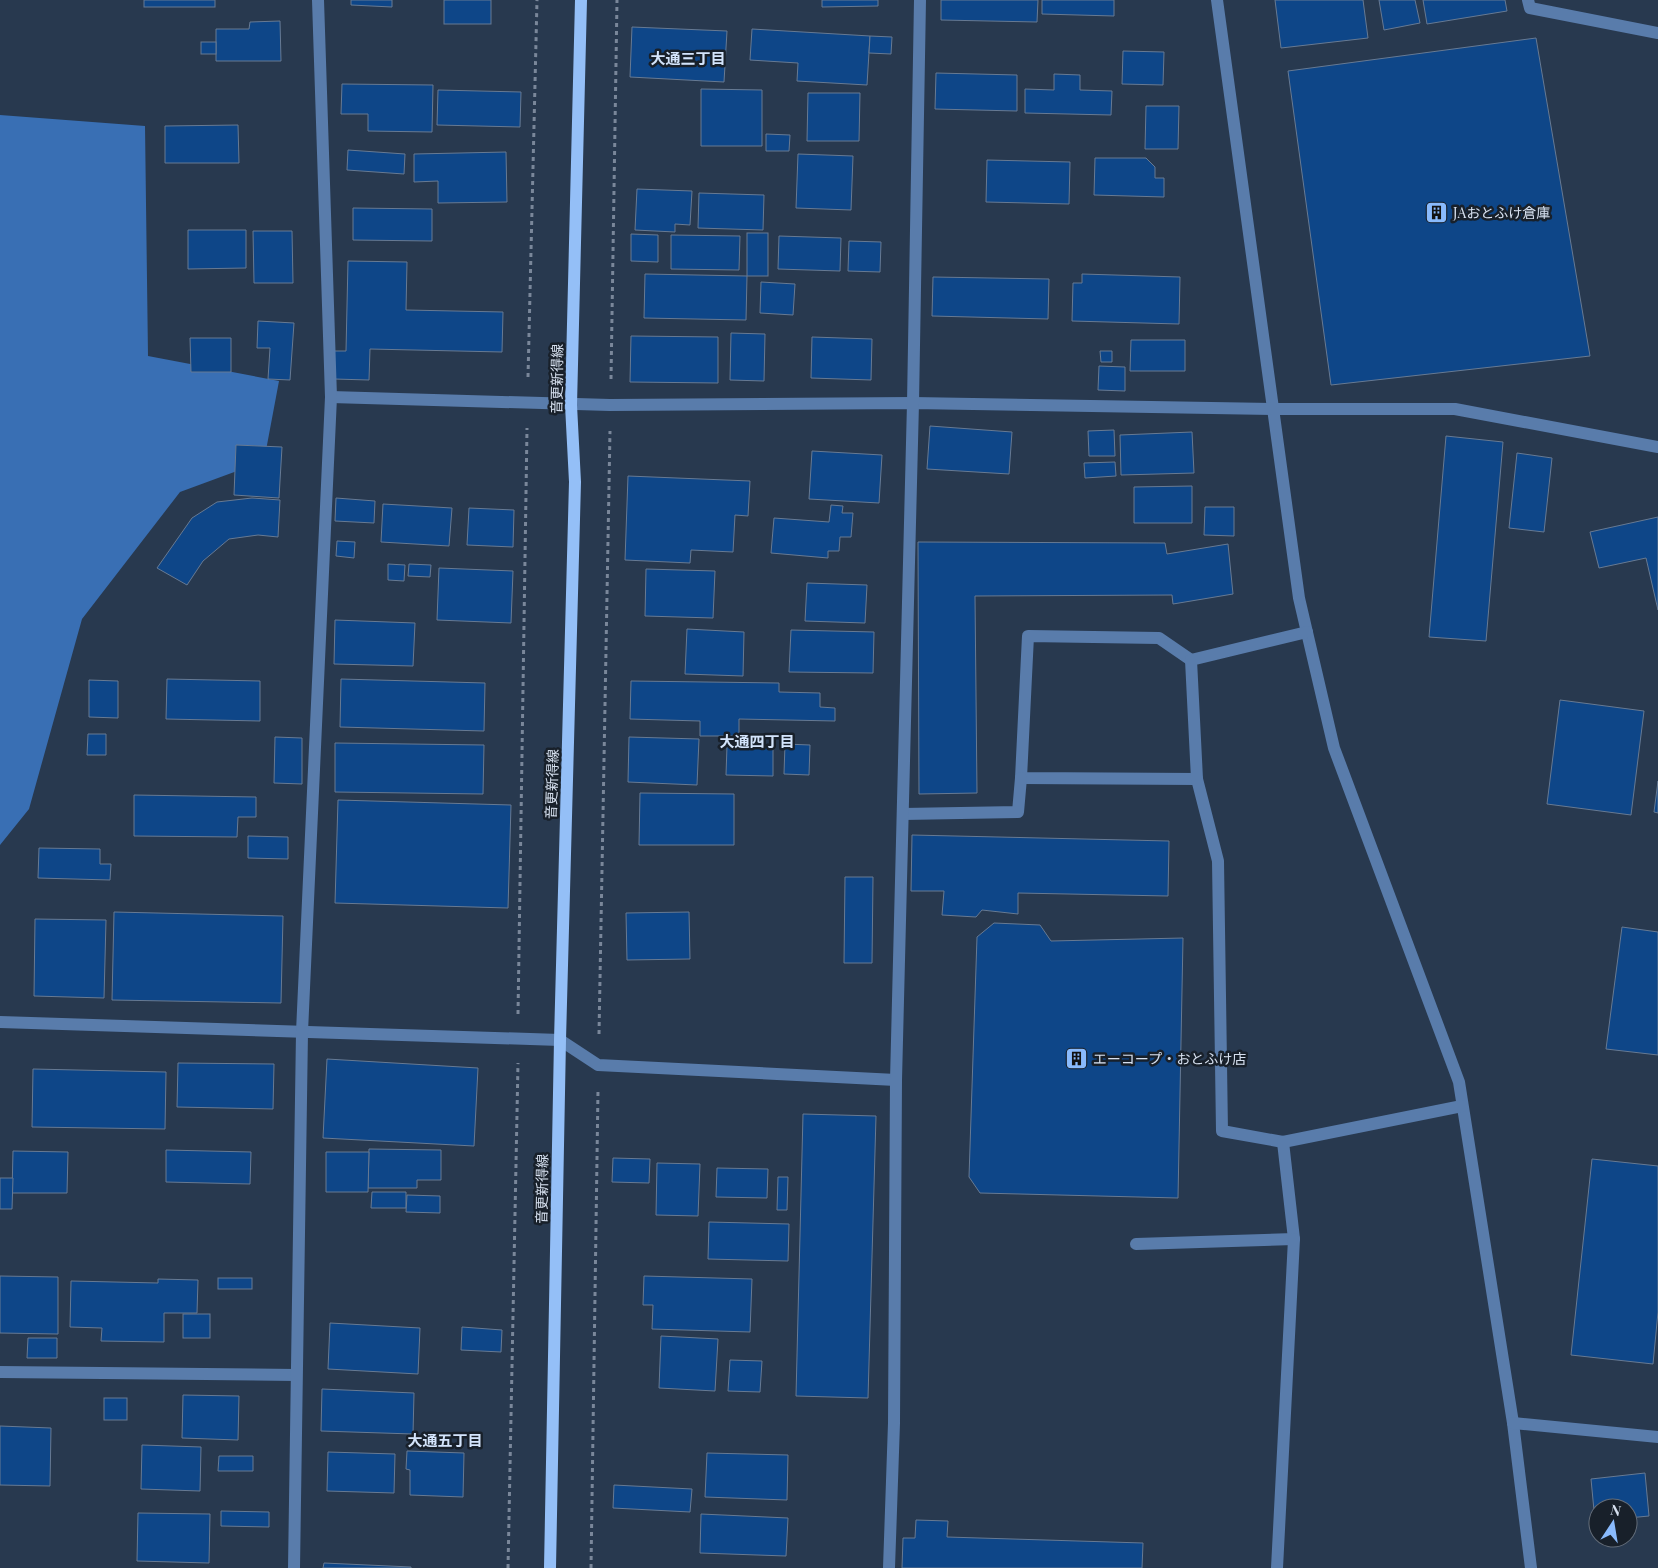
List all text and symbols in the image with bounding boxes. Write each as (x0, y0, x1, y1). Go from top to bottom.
district label: 大通三丁目 (650, 48, 726, 68)
building icon: JAおとふけ倉庫 (1425, 201, 1449, 225)
place label: JAおとふけ倉庫 (1452, 203, 1550, 222)
street label: 音更新得線 (546, 344, 567, 414)
district label: 大通四丁目 (719, 731, 795, 751)
street label: 音更新得線 (541, 749, 562, 819)
building icon: エーコープ・おとふけ店 (1065, 1047, 1089, 1071)
place label: エーコープ・おとふけ店 (1093, 1049, 1246, 1068)
street label: 音更新得線 (531, 1154, 552, 1224)
district label: 大通五丁目 (407, 1430, 483, 1450)
north arrow (1588, 1498, 1638, 1548)
text: N (1609, 1499, 1623, 1520)

